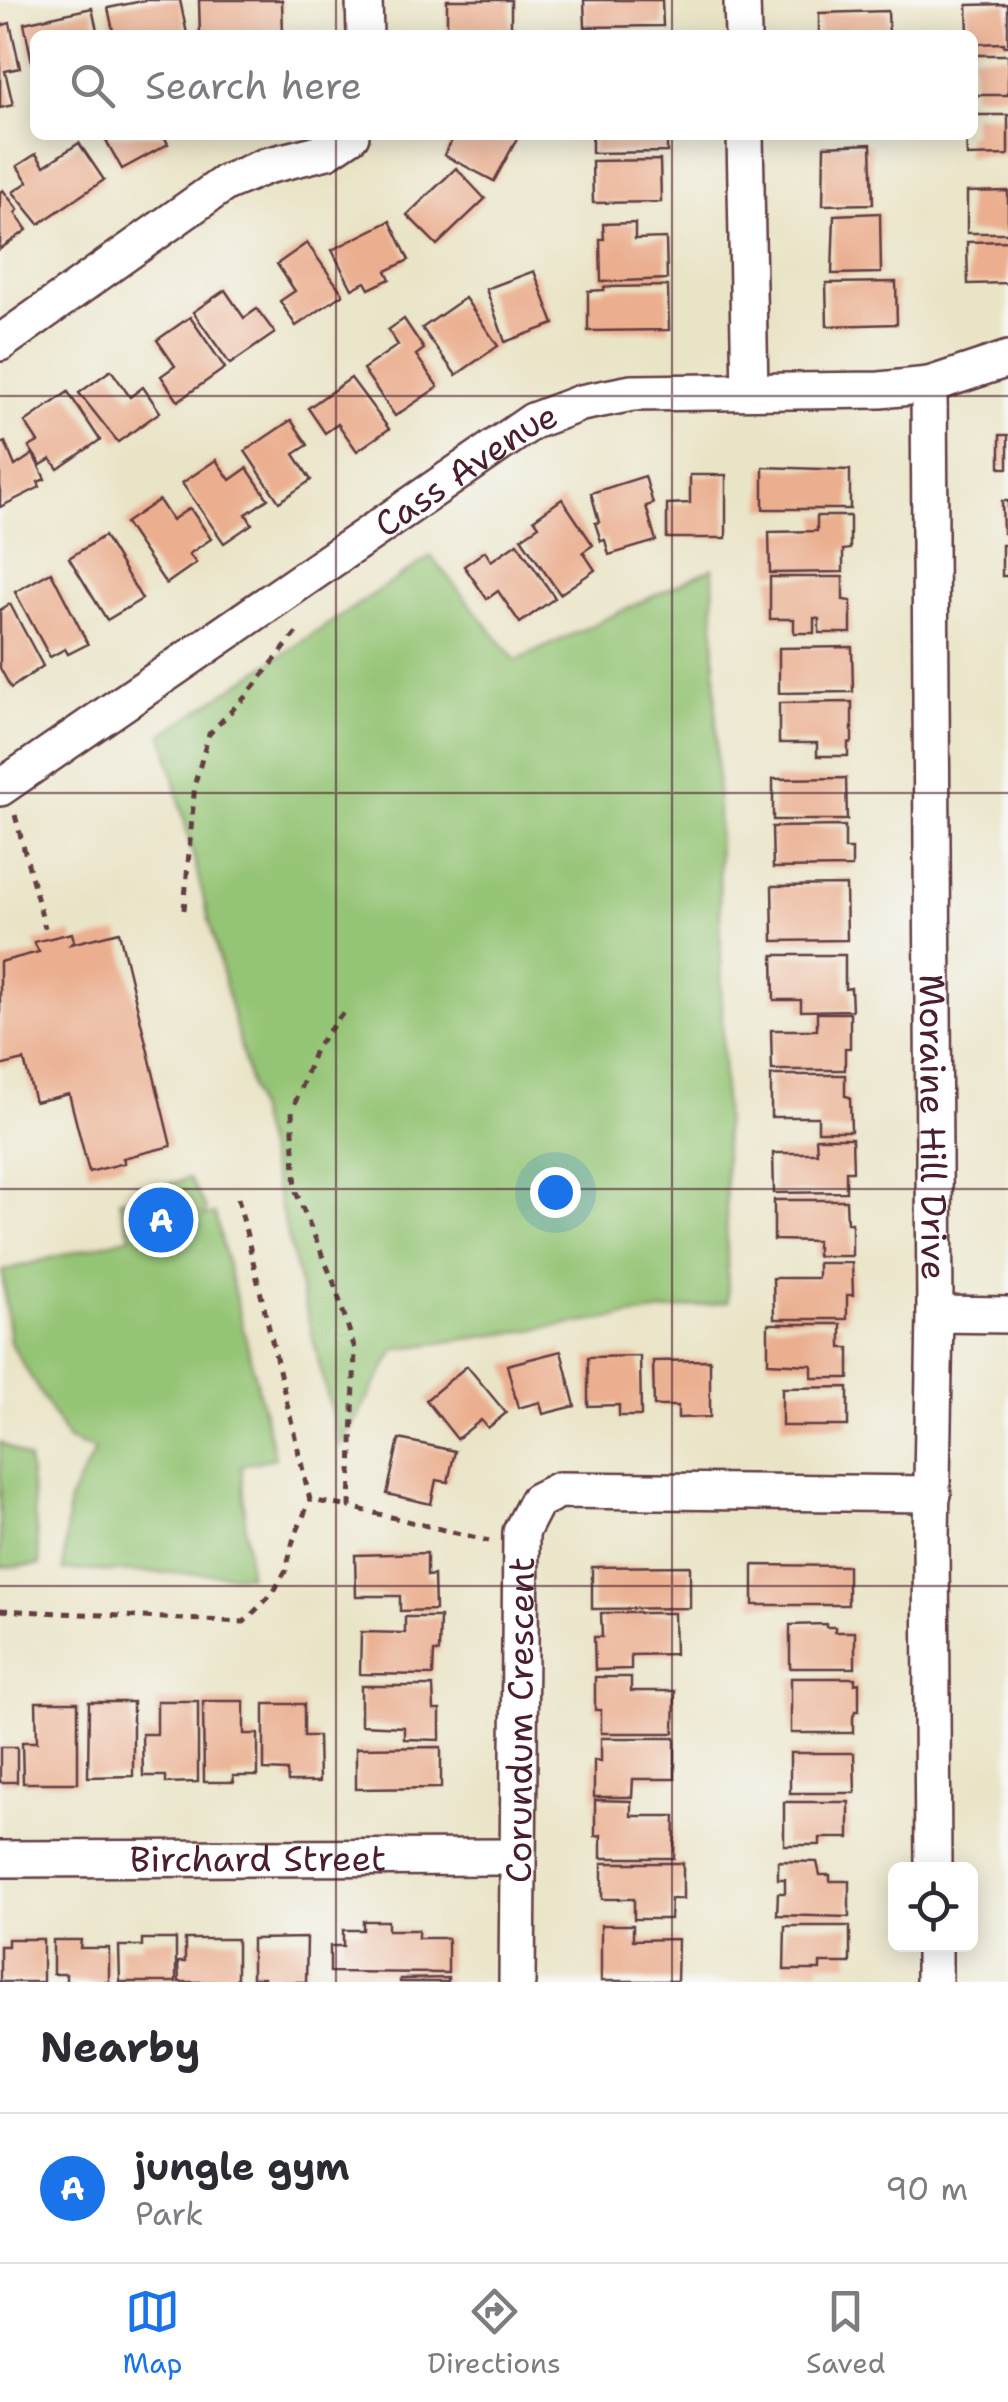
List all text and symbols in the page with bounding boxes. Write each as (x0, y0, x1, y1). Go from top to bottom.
search box (30, 30, 978, 140)
icon: search (65, 58, 120, 113)
text: Search here (145, 60, 362, 111)
street label: Cass Avenue (365, 391, 564, 547)
street label: Moraine Hill Drive (909, 974, 958, 1280)
your location (530, 1167, 581, 1218)
pin: A (128, 1182, 194, 1258)
street label: Corundum Crescent (494, 1557, 544, 1883)
street label: Birchard Street (130, 1834, 386, 1882)
map controls (888, 1862, 978, 1952)
button: locate (888, 1862, 978, 1952)
text: Nearby (40, 2019, 200, 2075)
text: jungle gym (135, 2141, 350, 2192)
text: A (60, 2167, 85, 2210)
text: 90 m (885, 2167, 968, 2210)
text: Park (135, 2192, 204, 2235)
tab: Map (123, 2284, 182, 2382)
tab: Directions (427, 2284, 561, 2382)
tab: Saved (806, 2284, 885, 2382)

